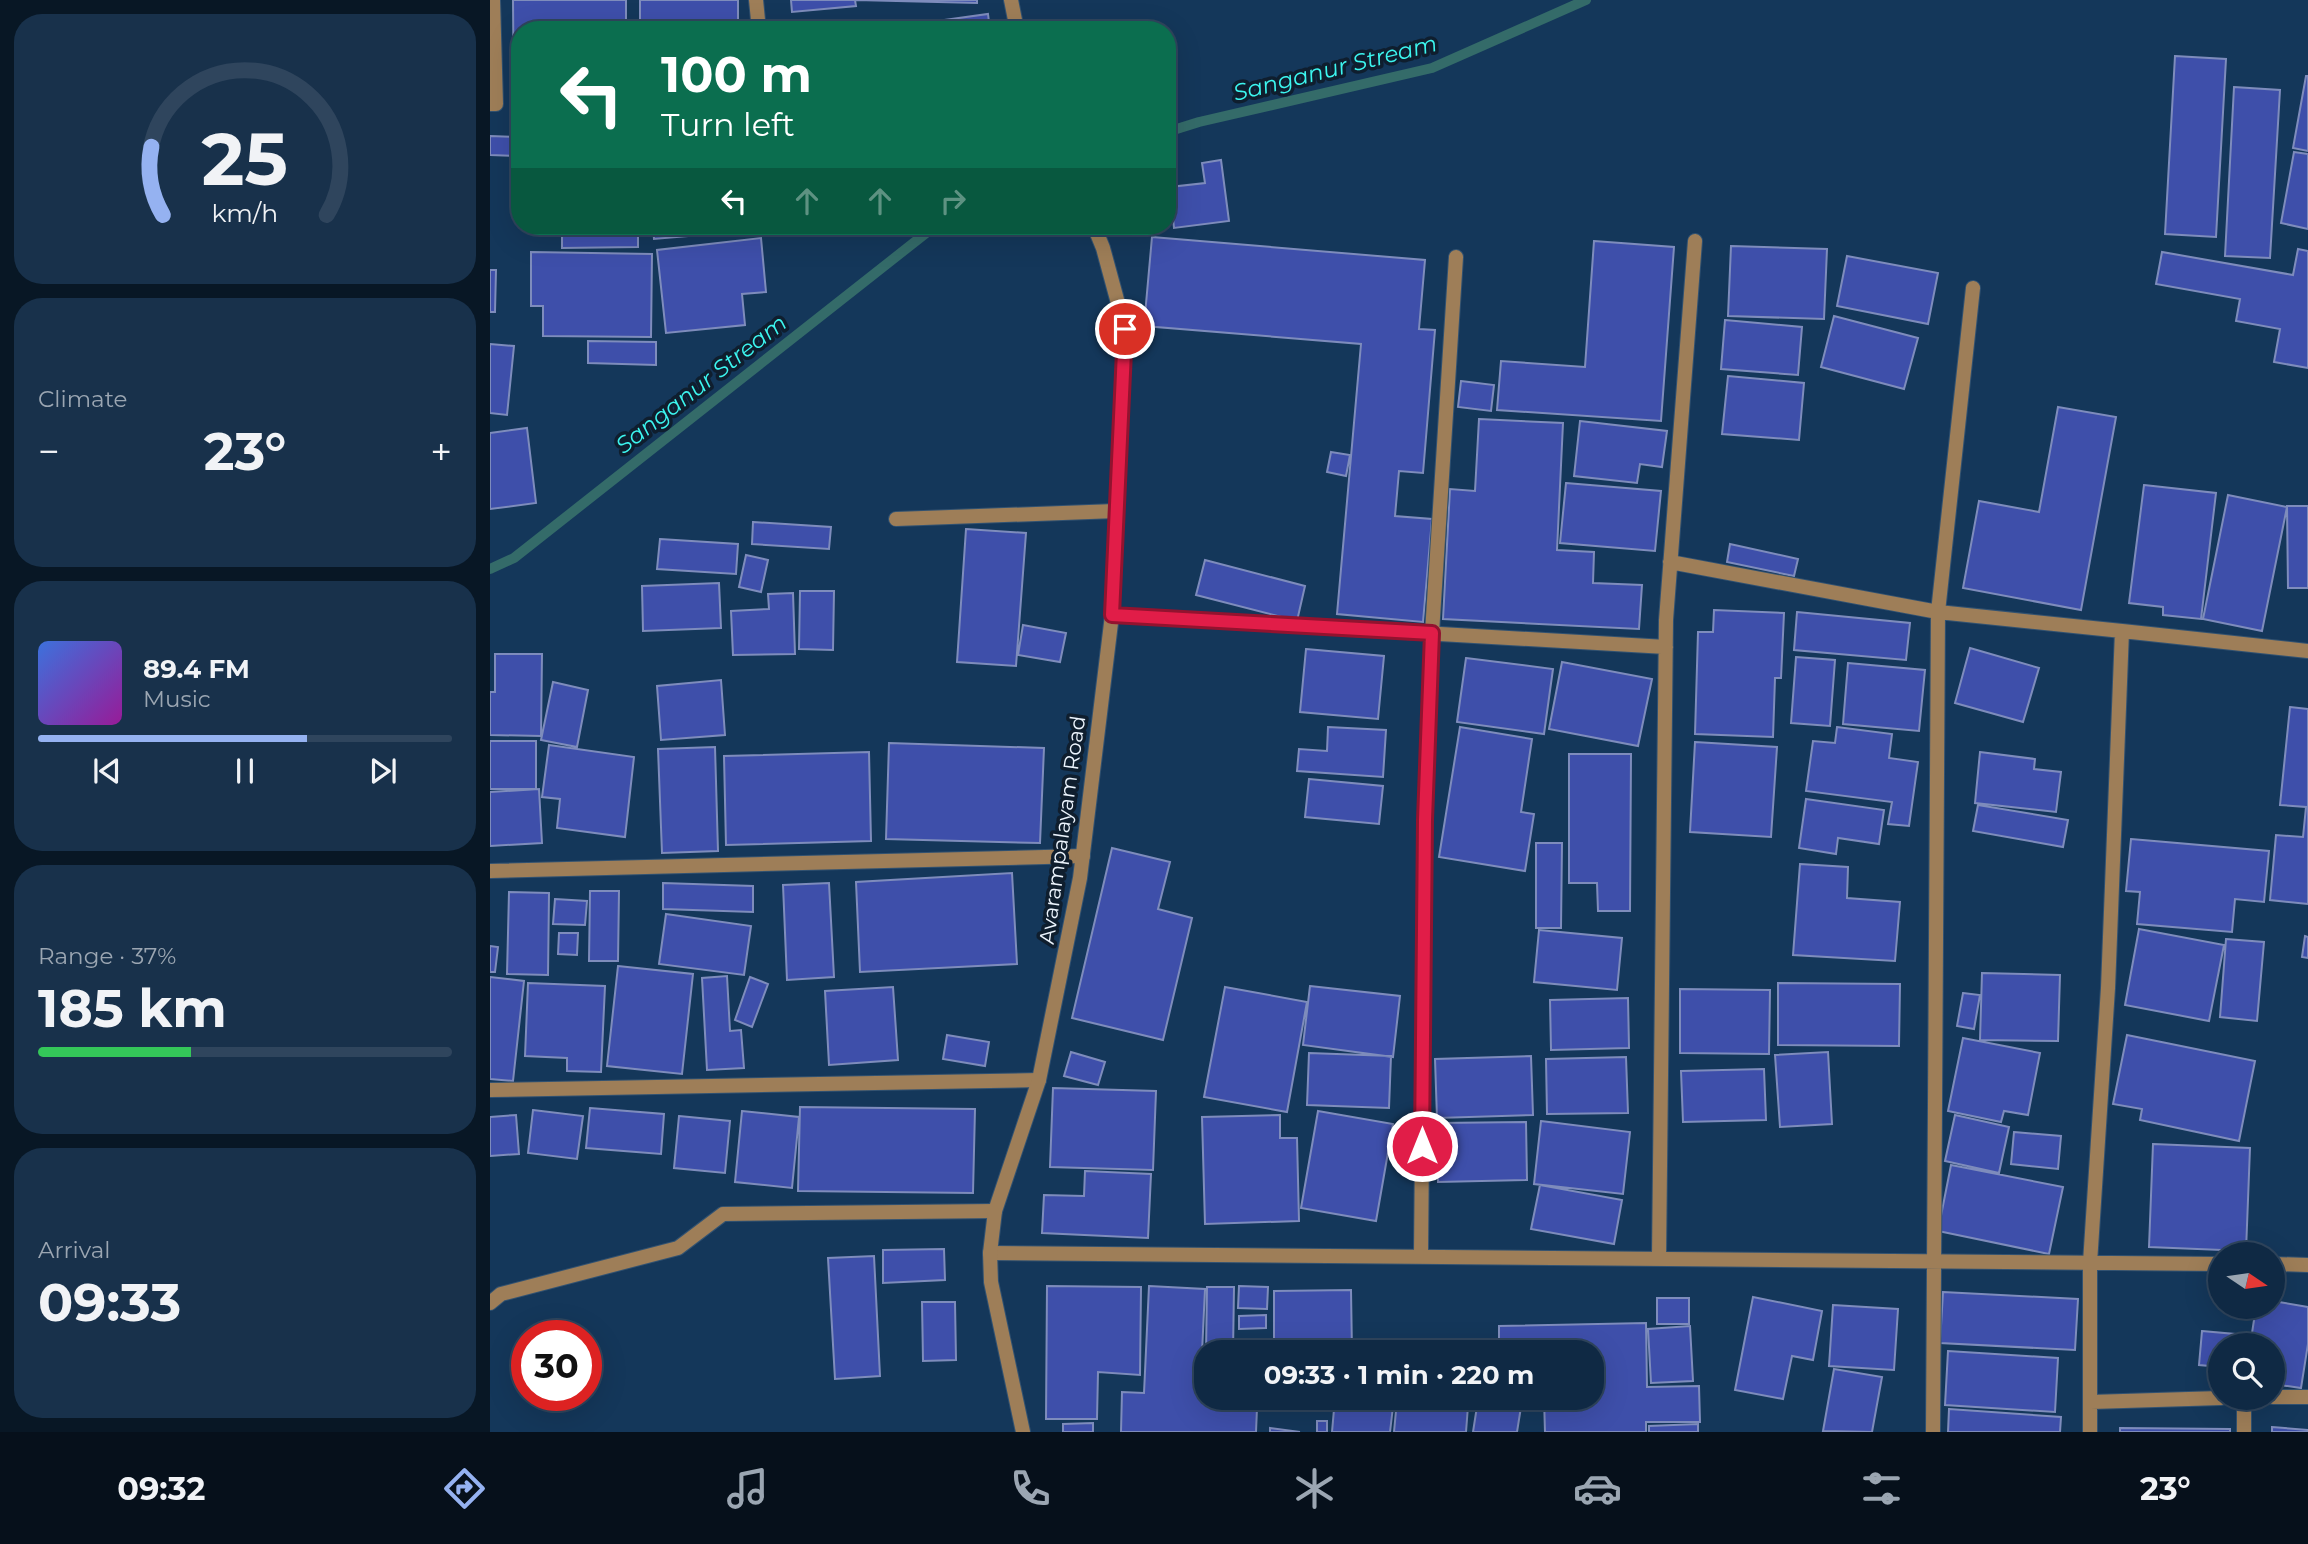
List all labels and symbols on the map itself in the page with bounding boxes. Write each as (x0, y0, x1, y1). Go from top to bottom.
water label: Sanganur Stream (1230, 29, 1440, 107)
pin (1095, 299, 1155, 359)
water label: Sanganur Stream (610, 309, 792, 459)
street label: Avarampalayam Road (1034, 714, 1090, 946)
position arrow (1385, 1109, 1459, 1183)
north arrow (2208, 1242, 2286, 1320)
speed limit sign: 30 (511, 1320, 602, 1411)

